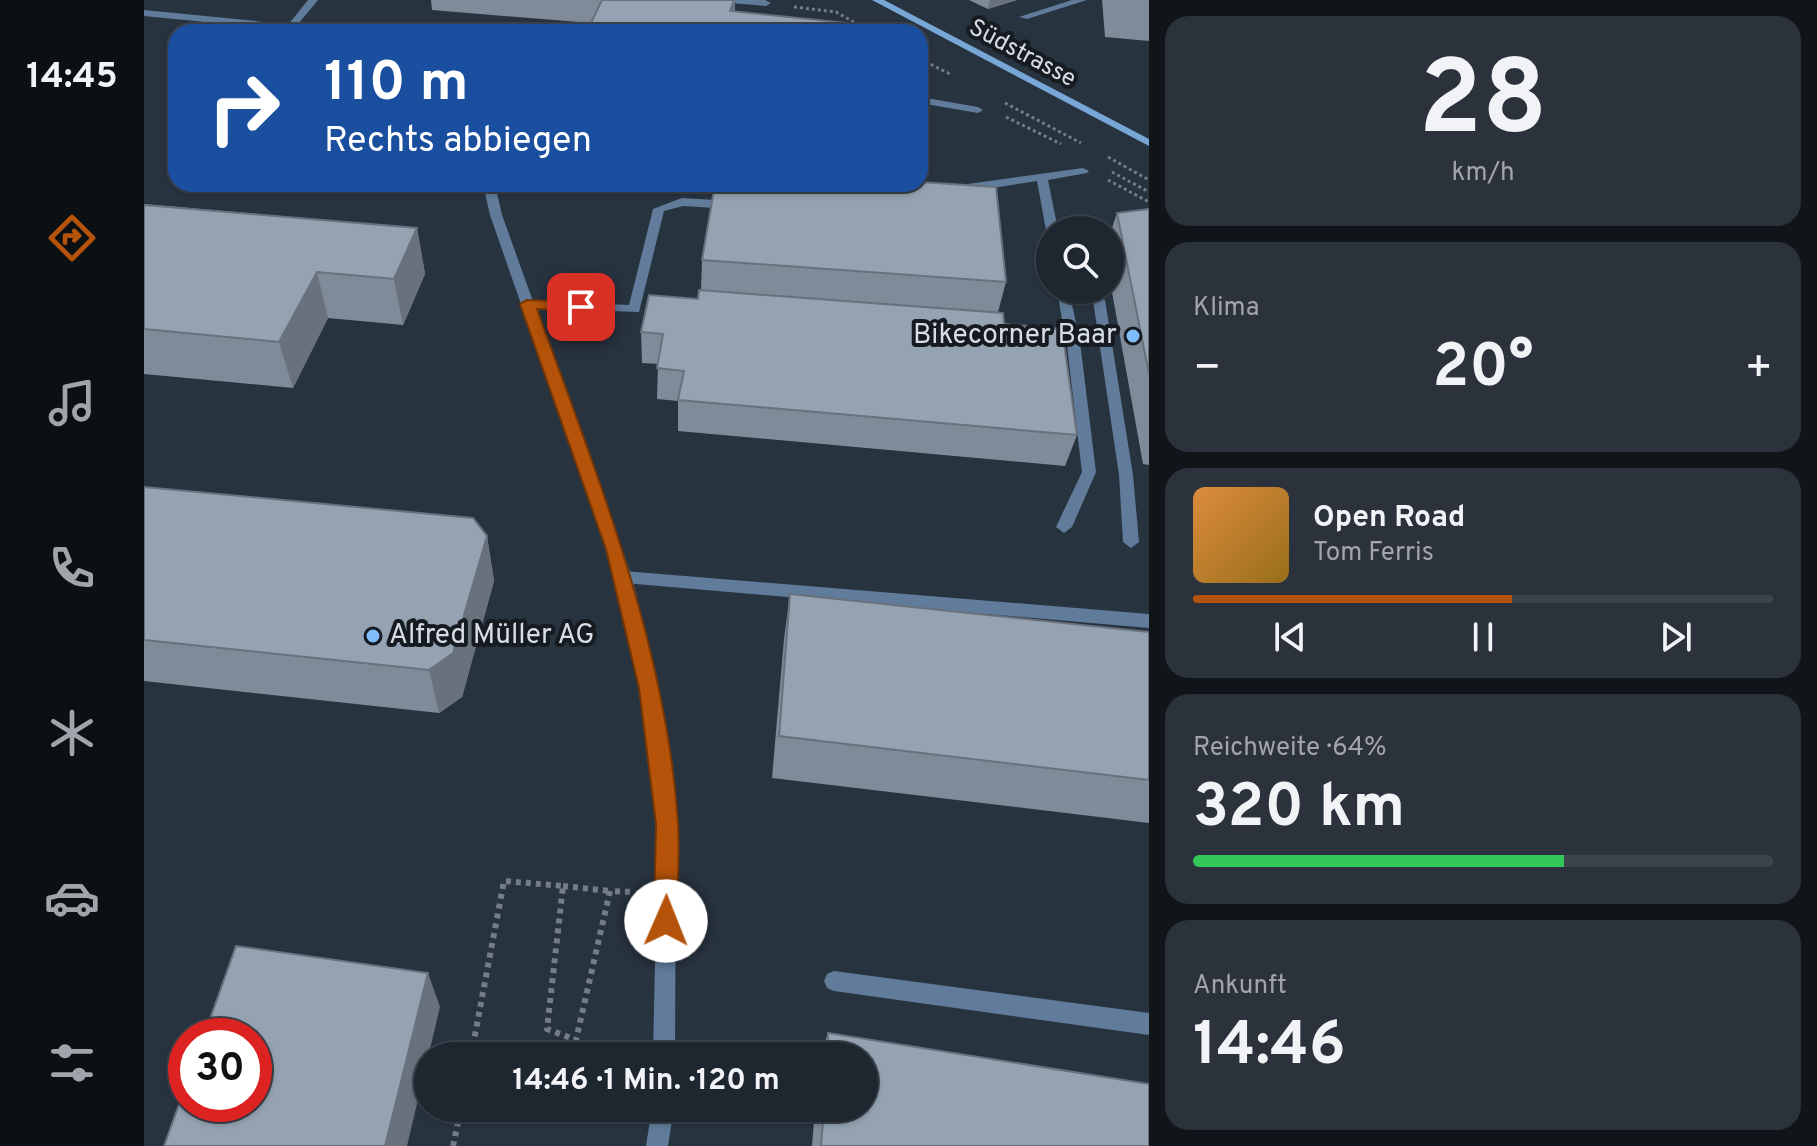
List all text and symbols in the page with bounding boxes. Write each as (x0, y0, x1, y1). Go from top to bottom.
street label: Südstrasse (963, 13, 1081, 95)
text: 28 (1418, 39, 1548, 171)
text: 110 m (324, 50, 469, 120)
text: 14:45 (26, 55, 118, 101)
icon: right (192, 56, 296, 160)
text: Rechts abbiegen (324, 119, 592, 165)
text: km/h (1451, 157, 1515, 190)
icon: directions (44, 210, 100, 266)
map controls (1036, 216, 1124, 304)
button: search (1036, 216, 1124, 304)
pin (547, 273, 615, 341)
icon: arrive (559, 285, 603, 329)
text: Klima (1193, 292, 1259, 325)
place label: Bikecorner Baar (913, 318, 1117, 354)
marker: Bikecorner Baar (1124, 327, 1142, 345)
text: 20° (1432, 332, 1534, 408)
text: − (1193, 342, 1221, 398)
text: + (1745, 342, 1773, 398)
icon: music (44, 375, 100, 431)
text: Open Road (1313, 500, 1465, 537)
text: Tom Ferris (1313, 537, 1434, 570)
icon: phone (44, 540, 100, 596)
icon: previous (1268, 615, 1312, 659)
icon: pause (1461, 615, 1505, 659)
icon: next (1654, 615, 1698, 659)
place label: Alfred Müller AG (389, 618, 594, 654)
marker: Alfred Müller AG (364, 627, 382, 645)
icon: climate (44, 705, 100, 761)
text: Reichweite · 64% (1193, 732, 1387, 765)
text: 320 km (1193, 772, 1405, 848)
icon: car (44, 870, 100, 926)
position arrow (624, 879, 708, 963)
text: Ankunft (1193, 970, 1287, 1003)
text: 14:46 (1193, 1010, 1346, 1086)
speed limit sign: 30 (168, 1018, 272, 1122)
icon: filters (44, 1035, 100, 1091)
text: 14:46 · 1 Min. · 120 m (512, 1063, 780, 1100)

